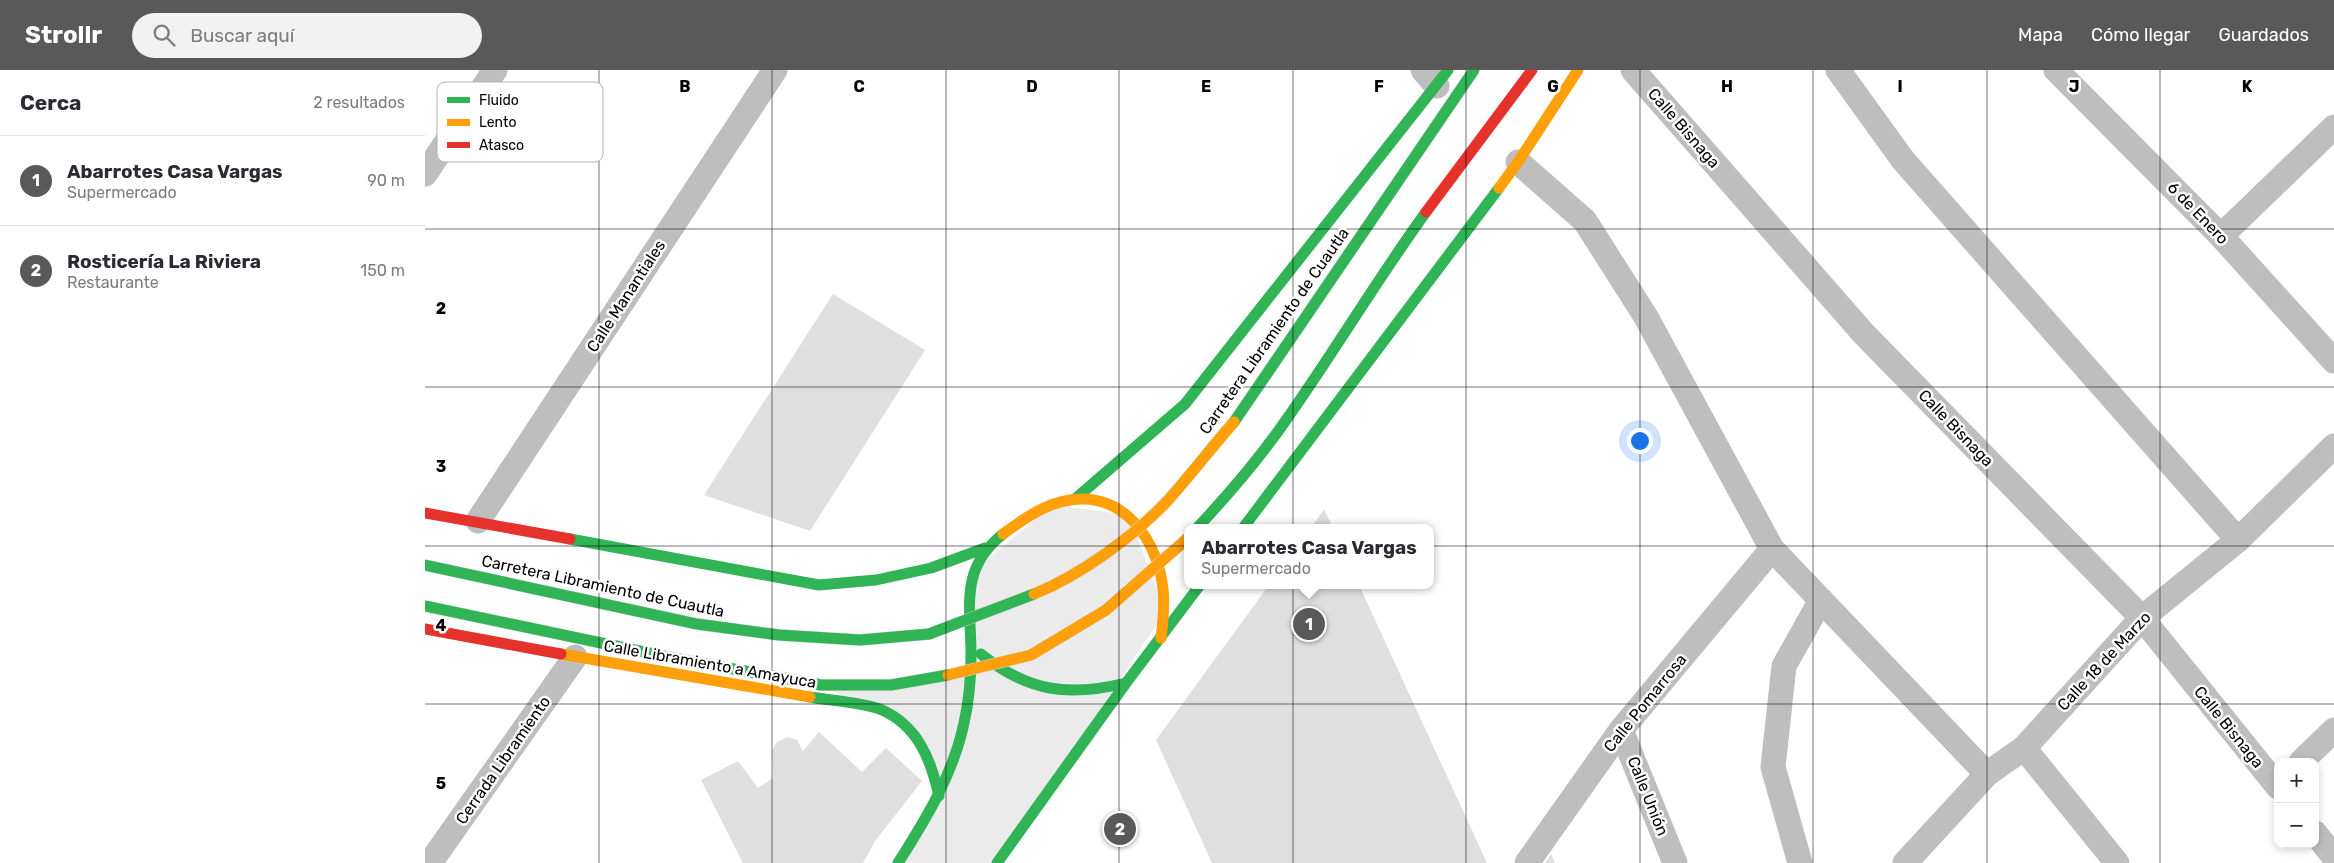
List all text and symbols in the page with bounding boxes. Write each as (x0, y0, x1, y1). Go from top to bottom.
search box (132, 13, 482, 58)
text: Strollr (25, 21, 102, 49)
icon: search (150, 21, 178, 49)
text: Buscar aquí (190, 24, 294, 47)
text: Mapa (2018, 24, 2063, 46)
text: Cómo llegar (2091, 24, 2190, 46)
text: Guardados (2218, 24, 2309, 46)
text: B (679, 77, 691, 96)
text: C (853, 77, 865, 96)
text: D (1026, 77, 1038, 96)
text: E (1201, 77, 1211, 96)
text: F (1374, 77, 1384, 96)
text: G (1547, 77, 1559, 96)
text: H (1721, 77, 1733, 96)
text: I (1897, 77, 1903, 96)
text: J (2069, 77, 2079, 96)
text: K (2242, 77, 2253, 96)
legend (437, 82, 603, 162)
street label: Calle Bisnaga (1644, 84, 1724, 172)
text: Cerca (20, 90, 81, 115)
text: Fluido (479, 92, 519, 109)
text: 2 resultados (313, 93, 405, 112)
text: Lento (479, 114, 516, 131)
text: Atasco (479, 137, 524, 154)
text: Abarrotes Casa Vargas (67, 160, 283, 183)
text: 1 (32, 171, 40, 190)
text: 90 m (367, 171, 405, 190)
street label: 6 de Enero (2164, 178, 2232, 248)
text: Supermercado (67, 183, 177, 202)
street label: Carretera Libramiento de Cuautla (1195, 224, 1353, 438)
street label: Calle Manantiales (583, 236, 669, 356)
text: Rosticería La Riviera (67, 250, 261, 273)
text: 2 (31, 261, 41, 280)
text: 150 m (360, 261, 405, 280)
text: Restaurante (67, 273, 159, 292)
text: 2 (436, 299, 446, 318)
street label: Calle Bisnaga (1915, 386, 1997, 470)
your location (1627, 428, 1653, 454)
text: 3 (436, 457, 446, 476)
popup (1184, 524, 1434, 589)
text: Abarrotes Casa Vargas (1201, 536, 1417, 559)
street label: Carretera Libramiento de Cuautla (480, 551, 726, 621)
text: Supermercado (1201, 559, 1311, 578)
pin: 1 (1293, 605, 1325, 643)
street label: Calle 18 de Marzo (2053, 608, 2155, 714)
text: 4 (436, 616, 447, 635)
street label: Calle Libramiento a Amayuca (602, 636, 818, 692)
street label: Calle Pomarrosa (1600, 650, 1690, 756)
street label: Calle Bisnaga (2190, 682, 2268, 772)
street label: Cerrada Libramiento (452, 692, 554, 828)
street label: Calle Unión (1623, 754, 1673, 838)
map controls (2274, 758, 2319, 848)
button: + (2274, 758, 2319, 803)
text: 5 (436, 774, 446, 793)
button: − (2274, 803, 2319, 848)
pin: 2 (1104, 810, 1136, 848)

